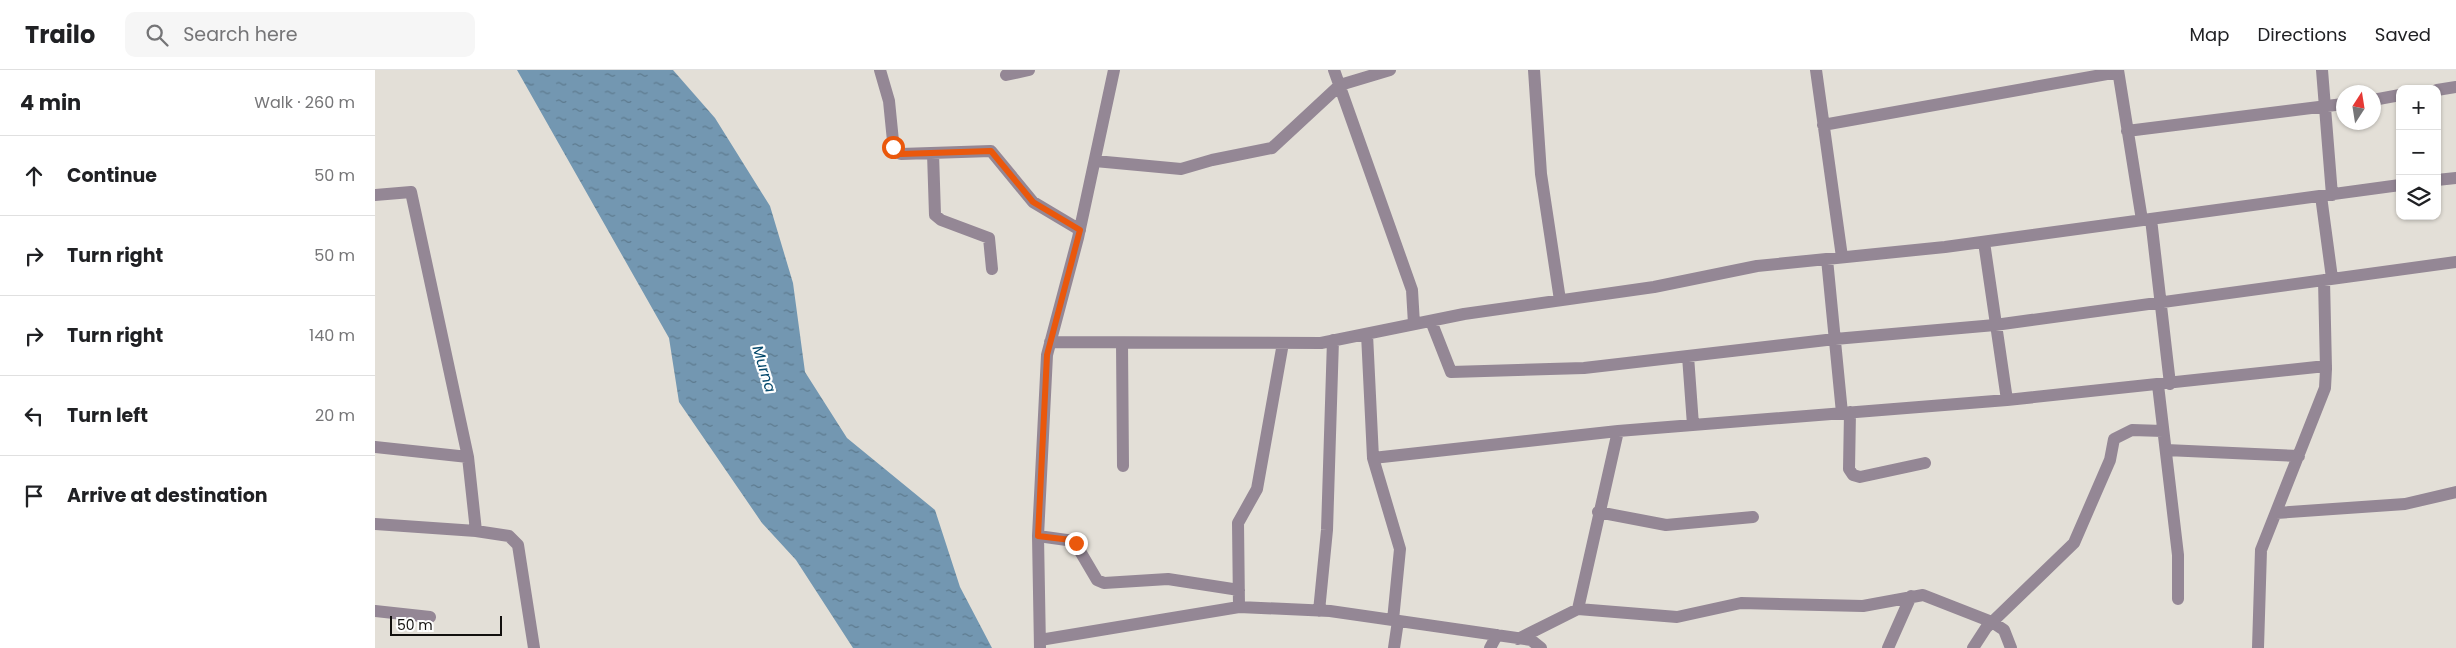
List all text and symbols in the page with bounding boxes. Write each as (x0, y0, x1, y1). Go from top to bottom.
search box (125, 12, 475, 57)
text: Trailo (25, 18, 95, 51)
icon: search (143, 21, 171, 49)
text: Search here (183, 21, 298, 48)
text: Map (2190, 22, 2229, 47)
text: Directions (2257, 22, 2347, 47)
text: Saved (2375, 22, 2431, 47)
north arrow (2336, 85, 2381, 130)
map controls (2396, 85, 2441, 220)
button: + (2396, 85, 2441, 130)
text: 4 min (20, 88, 81, 117)
text: Walk · 260 m (254, 91, 355, 114)
button: − (2396, 130, 2441, 175)
route start (882, 136, 905, 159)
icon: ahead (20, 162, 48, 190)
text: Continue (67, 162, 157, 189)
text: 50 m (314, 164, 355, 187)
button: layers (2396, 175, 2441, 220)
icon: right (20, 242, 48, 270)
text: Turn right (67, 242, 163, 269)
text: 50 m (314, 244, 355, 267)
icon: right (20, 322, 48, 350)
text: Turn right (67, 322, 163, 349)
text: 140 m (309, 324, 355, 347)
water label: Murna (747, 343, 782, 395)
icon: left (20, 402, 48, 430)
text: Turn left (67, 402, 148, 429)
text: 20 m (315, 404, 355, 427)
icon: arrive (20, 482, 48, 510)
text: Arrive at destination (67, 482, 268, 509)
route end (1065, 532, 1088, 555)
scale bar (390, 613, 503, 636)
text: 50 m (397, 615, 433, 635)

